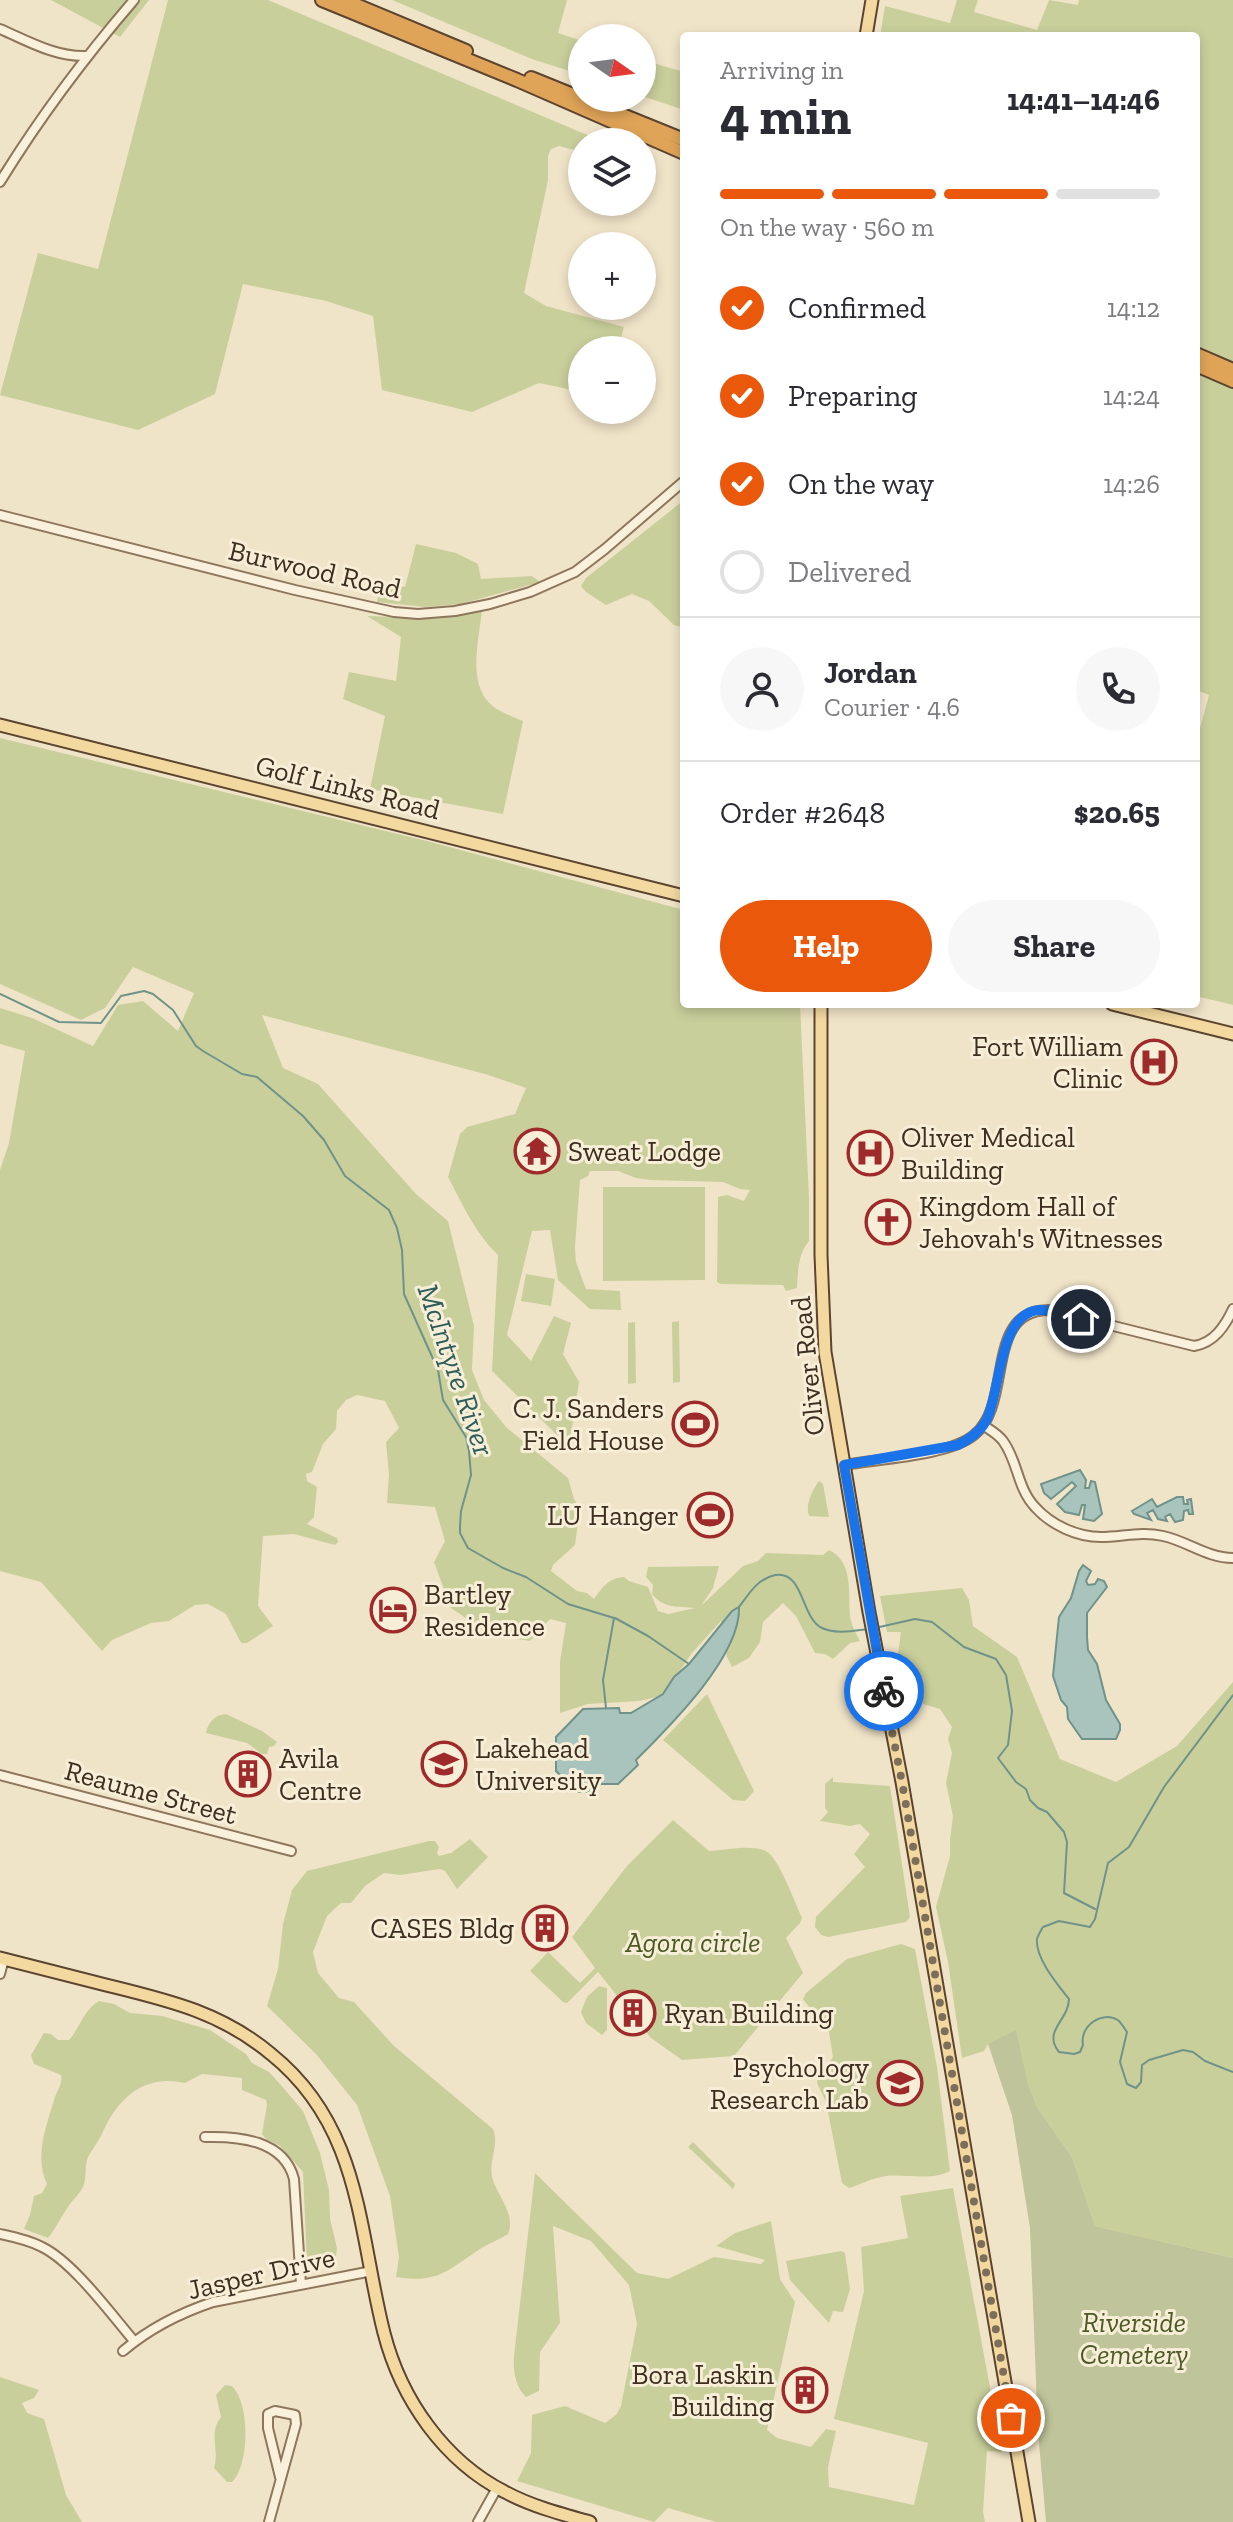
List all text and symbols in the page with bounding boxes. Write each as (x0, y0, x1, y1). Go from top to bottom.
north arrow (568, 24, 656, 112)
map controls (568, 24, 656, 424)
text: Arriving in (720, 54, 843, 86)
text: 14:41–14:46 (1007, 82, 1160, 118)
text: 4 min (720, 85, 851, 147)
button: layers (568, 128, 656, 216)
text: On the way · 560 m (720, 211, 934, 243)
button: + (568, 232, 656, 320)
icon: check (720, 286, 764, 330)
text: Confirmed (788, 290, 926, 326)
text: 14:12 (1107, 292, 1160, 324)
button: − (568, 336, 656, 424)
icon: check (720, 374, 764, 418)
text: Preparing (788, 378, 918, 414)
text: 14:24 (1103, 380, 1160, 412)
icon: check (720, 462, 764, 506)
text: On the way (788, 466, 934, 502)
text: 14:26 (1103, 468, 1160, 500)
street label: Burwood Road (225, 534, 404, 605)
text: Delivered (788, 554, 911, 590)
button: person (720, 647, 804, 731)
button: phone (1076, 647, 1160, 731)
text: Jordan (824, 655, 917, 691)
text: Courier · 4.6 (824, 691, 960, 723)
street label: Golf Links Road (252, 749, 444, 826)
text: Order #2648 (720, 795, 885, 831)
text: $20.65 (1074, 795, 1160, 831)
button: Help (720, 900, 932, 992)
button: Share (948, 900, 1160, 992)
place label: Fort William Clinic (972, 1030, 1123, 1095)
hospital icon: Fort William Clinic (1130, 1038, 1178, 1086)
place label: Oliver Medical Building (901, 1121, 1075, 1186)
temple icon: Sweat Lodge (513, 1127, 561, 1175)
hospital icon: Oliver Medical Building (846, 1129, 894, 1177)
place label: Sweat Lodge (568, 1135, 721, 1168)
place label: Kingdom Hall of Jehovah's Witnesses (919, 1190, 1163, 1255)
church icon: Kingdom Hall of Jehovah's Witnesses (864, 1198, 912, 1246)
water label: McIntyre River (410, 1279, 502, 1461)
pin (1047, 1285, 1115, 1353)
street label: Oliver Road (784, 1295, 831, 1437)
icon: home (1059, 1297, 1103, 1341)
place label: C. J. Sanders Field House (513, 1392, 664, 1457)
sports icon: C. J. Sanders Field House (671, 1400, 719, 1448)
sports icon: LU Hanger (686, 1491, 734, 1539)
place label: LU Hanger (547, 1499, 679, 1532)
place label: Bartley Residence (424, 1578, 545, 1643)
hotel icon: Bartley Residence (369, 1586, 417, 1634)
courier (844, 1651, 924, 1731)
icon: bike (862, 1669, 906, 1713)
place label: Lakehead University (475, 1732, 602, 1797)
school or university icon: Lakehead University (420, 1740, 468, 1788)
place label: Avila Centre (279, 1742, 362, 1807)
building icon: Avila Centre (224, 1750, 272, 1798)
street label: Reaume Street (61, 1754, 241, 1831)
building icon: CASES Bldg (521, 1904, 569, 1952)
place label: CASES Bldg (370, 1912, 514, 1945)
park label: Agora circle (624, 1926, 761, 1959)
building icon: Ryan Building (609, 1989, 657, 2037)
place label: Ryan Building (664, 1997, 834, 2030)
place label: Psychology Research Lab (710, 2051, 870, 2116)
school or university icon: Psychology Research Lab (876, 2059, 924, 2107)
street label: Jasper Drive (184, 2241, 338, 2306)
park label: Riverside Cemetery (1080, 2306, 1188, 2371)
place label: Bora Laskin Building (632, 2358, 774, 2423)
building icon: Bora Laskin Building (781, 2366, 829, 2414)
pin (977, 2384, 1045, 2452)
icon: bag (989, 2396, 1033, 2440)

